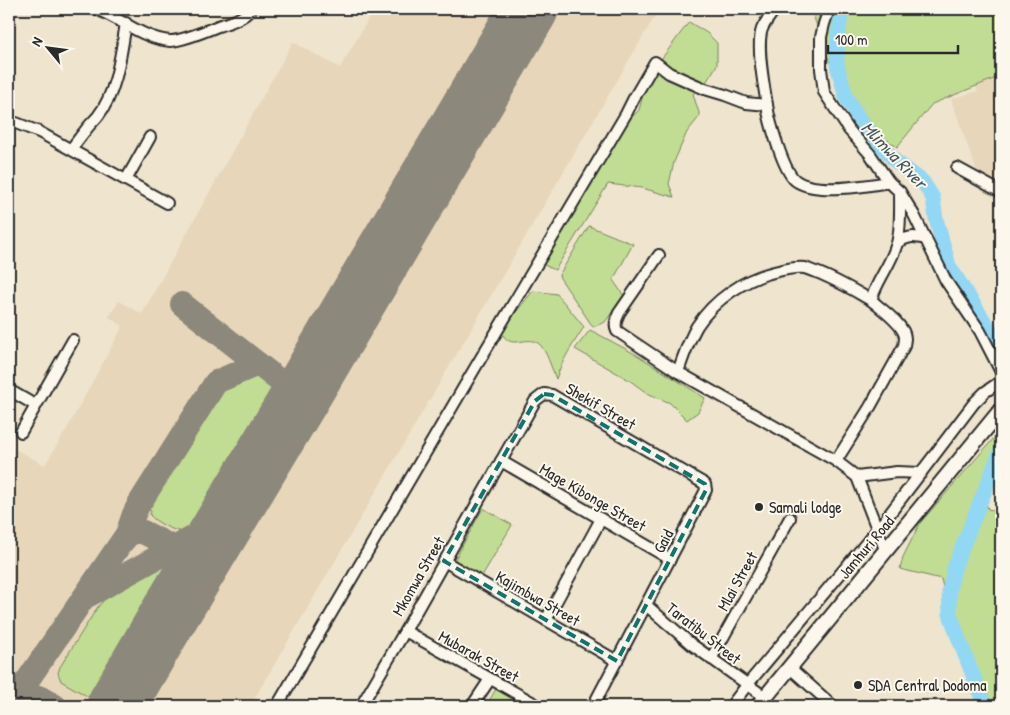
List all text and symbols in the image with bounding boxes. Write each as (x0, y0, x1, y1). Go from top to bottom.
north arrow (22, 22, 72, 72)
scale bar (828, 22, 958, 54)
text: 100 m (835, 29, 868, 50)
text: N (26, 33, 47, 49)
water label: Mlimwa River (856, 115, 934, 195)
street label: Shekif Street (562, 377, 640, 435)
street label: Mage Kibonge Street (536, 458, 651, 537)
place label: Samali lodge (769, 496, 842, 518)
marker: Samali lodge (753, 501, 765, 513)
street label: Jamhuri Road (833, 511, 899, 583)
street label: Gaid (648, 525, 678, 557)
street label: Mkomwa Street (386, 532, 450, 620)
street label: Mlai Street (712, 547, 763, 615)
street label: Kajimbwa Street (492, 565, 585, 631)
street label: Taratibu Street (662, 597, 746, 669)
street label: Mubarak Street (435, 625, 524, 687)
place label: SDA Central Dodoma (868, 674, 987, 696)
marker: SDA Central Dodoma (852, 679, 864, 691)

